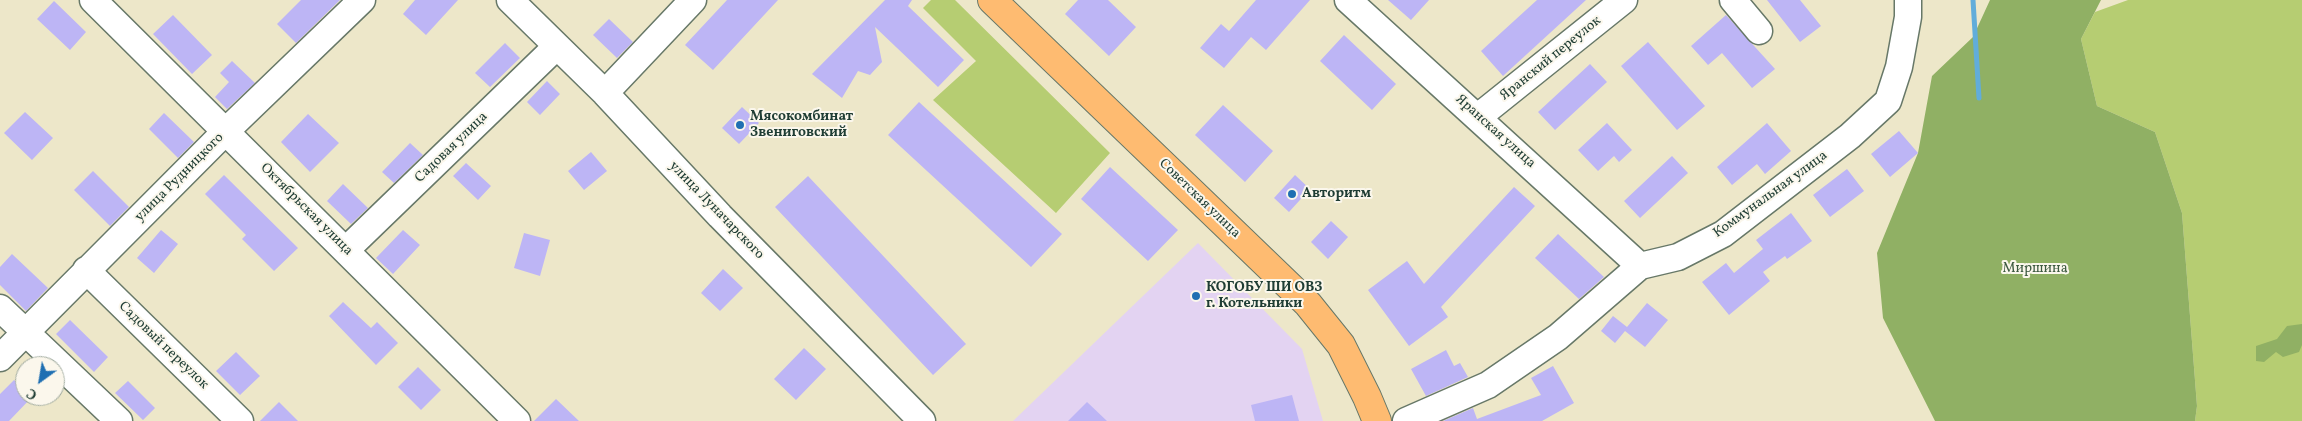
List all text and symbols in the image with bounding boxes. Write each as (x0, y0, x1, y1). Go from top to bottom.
street label: Яранский переулок (1497, 13, 1605, 105)
street label: Яранская улица (1451, 92, 1539, 172)
street label: Садовая улица (412, 109, 492, 187)
place label: Мясокомбинат Звениговский (750, 109, 853, 142)
marker: Мясокомбинат Звениговский (734, 119, 746, 131)
street label: улица Рудницкого (132, 130, 228, 226)
street label: Коммунальная улица (1711, 148, 1831, 242)
street label: Советская улица (1155, 156, 1243, 242)
street label: улица Луначарского (665, 158, 767, 264)
street label: Октябрьская улица (256, 160, 356, 260)
place label: Авторитм (1302, 186, 1371, 202)
marker: Авторитм (1286, 188, 1298, 200)
park label: Миршина (2002, 261, 2068, 277)
place label: КОГОБУ ШИ ОВЗ г. Котельники (1206, 280, 1322, 312)
marker: КОГОБУ ШИ ОВЗ г. Котельники (1190, 290, 1202, 302)
street label: Садовый переулок (114, 299, 212, 393)
north arrow (15, 356, 65, 406)
text: С (23, 383, 41, 404)

